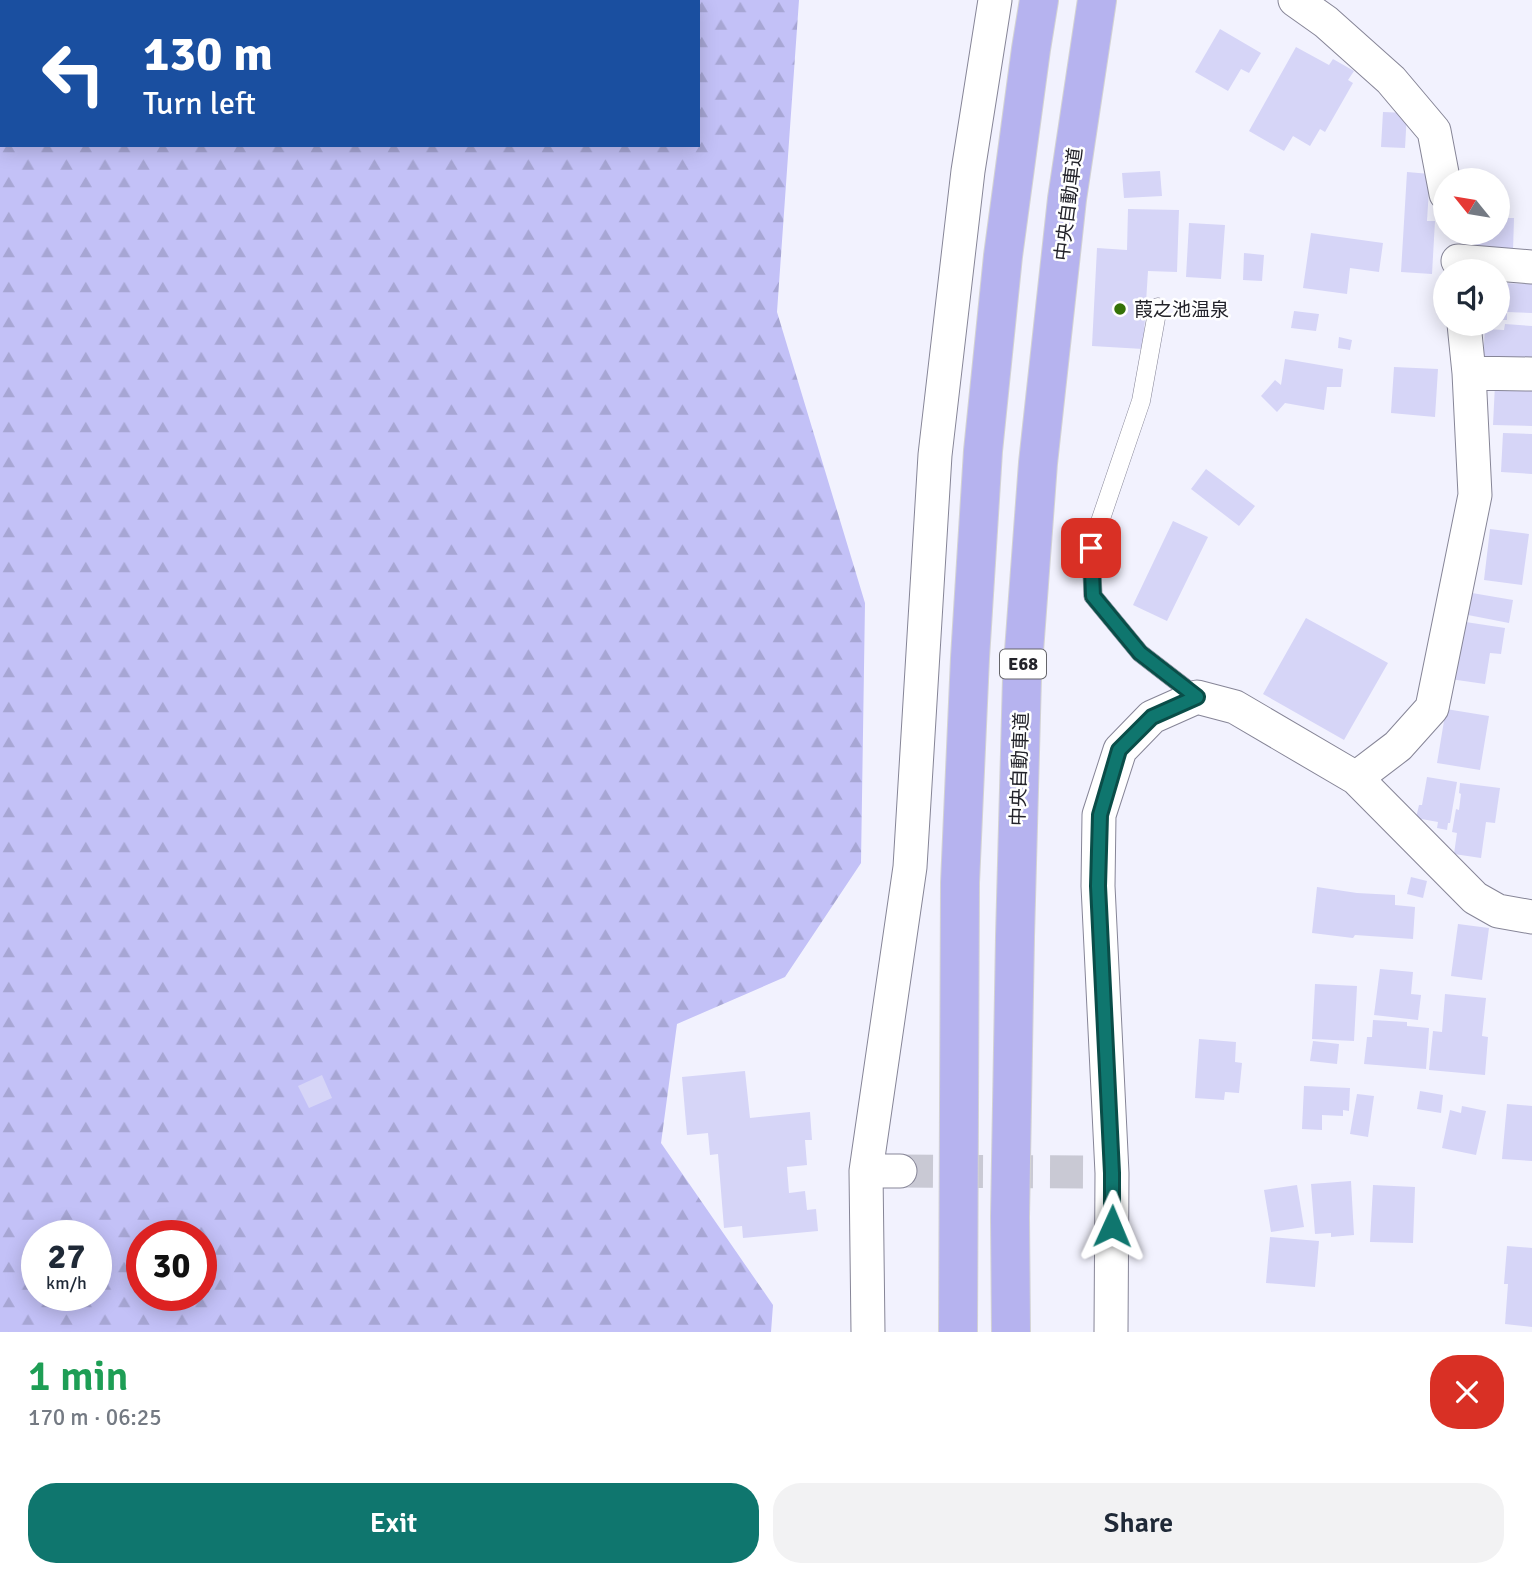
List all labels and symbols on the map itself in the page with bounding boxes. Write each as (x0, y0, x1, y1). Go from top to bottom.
street label: 中央自動車道 (1050, 146, 1088, 262)
north arrow (1433, 168, 1510, 245)
place label: 葭之池温泉 (1134, 298, 1229, 322)
marker: 葭之池温泉 (1112, 301, 1128, 317)
pin (1061, 518, 1121, 578)
road number: E68 (1000, 650, 1046, 678)
street label: 中央自動車道 (1006, 712, 1034, 826)
position arrow (1075, 1189, 1149, 1263)
speed limit sign: 30 (126, 1220, 217, 1311)

